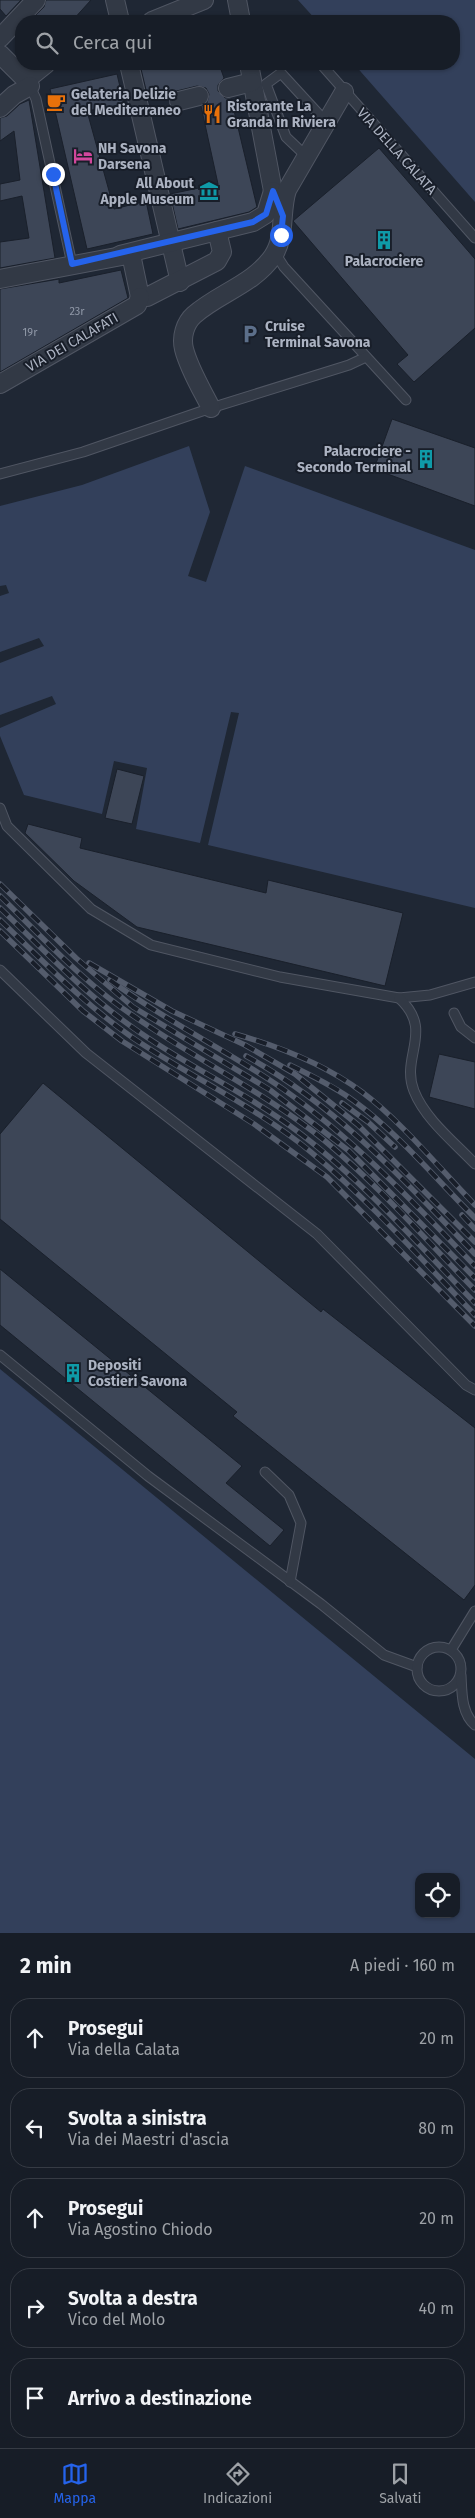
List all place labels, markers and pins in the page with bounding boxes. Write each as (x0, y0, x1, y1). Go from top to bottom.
place label: Gelateria Delizie del Mediterraneo (71, 86, 181, 119)
cafe icon: Gelateria Delizie del Mediterraneo (45, 91, 67, 113)
place label: Ristorante La Granda in Riviera (227, 98, 336, 131)
restaurant icon: Ristorante La Granda in Riviera (201, 103, 223, 125)
place label: NH Savona Darsena (98, 140, 167, 173)
hotel icon: NH Savona Darsena (72, 145, 94, 167)
place label: All About Apple Museum (100, 175, 195, 208)
museum icon: All About Apple Museum (198, 180, 220, 202)
building icon: Palacrociere (373, 229, 395, 251)
place label: Palacrociere (345, 253, 423, 270)
place label: Cruise Terminal Savona (265, 318, 371, 351)
parking icon: Cruise Terminal Savona (239, 323, 261, 345)
place label: Palacrociere - Secondo Terminal (297, 443, 412, 476)
building icon: Palacrociere - Secondo Terminal (415, 448, 437, 470)
place label: Depositi Costieri Savona (88, 1357, 187, 1390)
building icon: Depositi Costieri Savona (62, 1362, 84, 1384)

